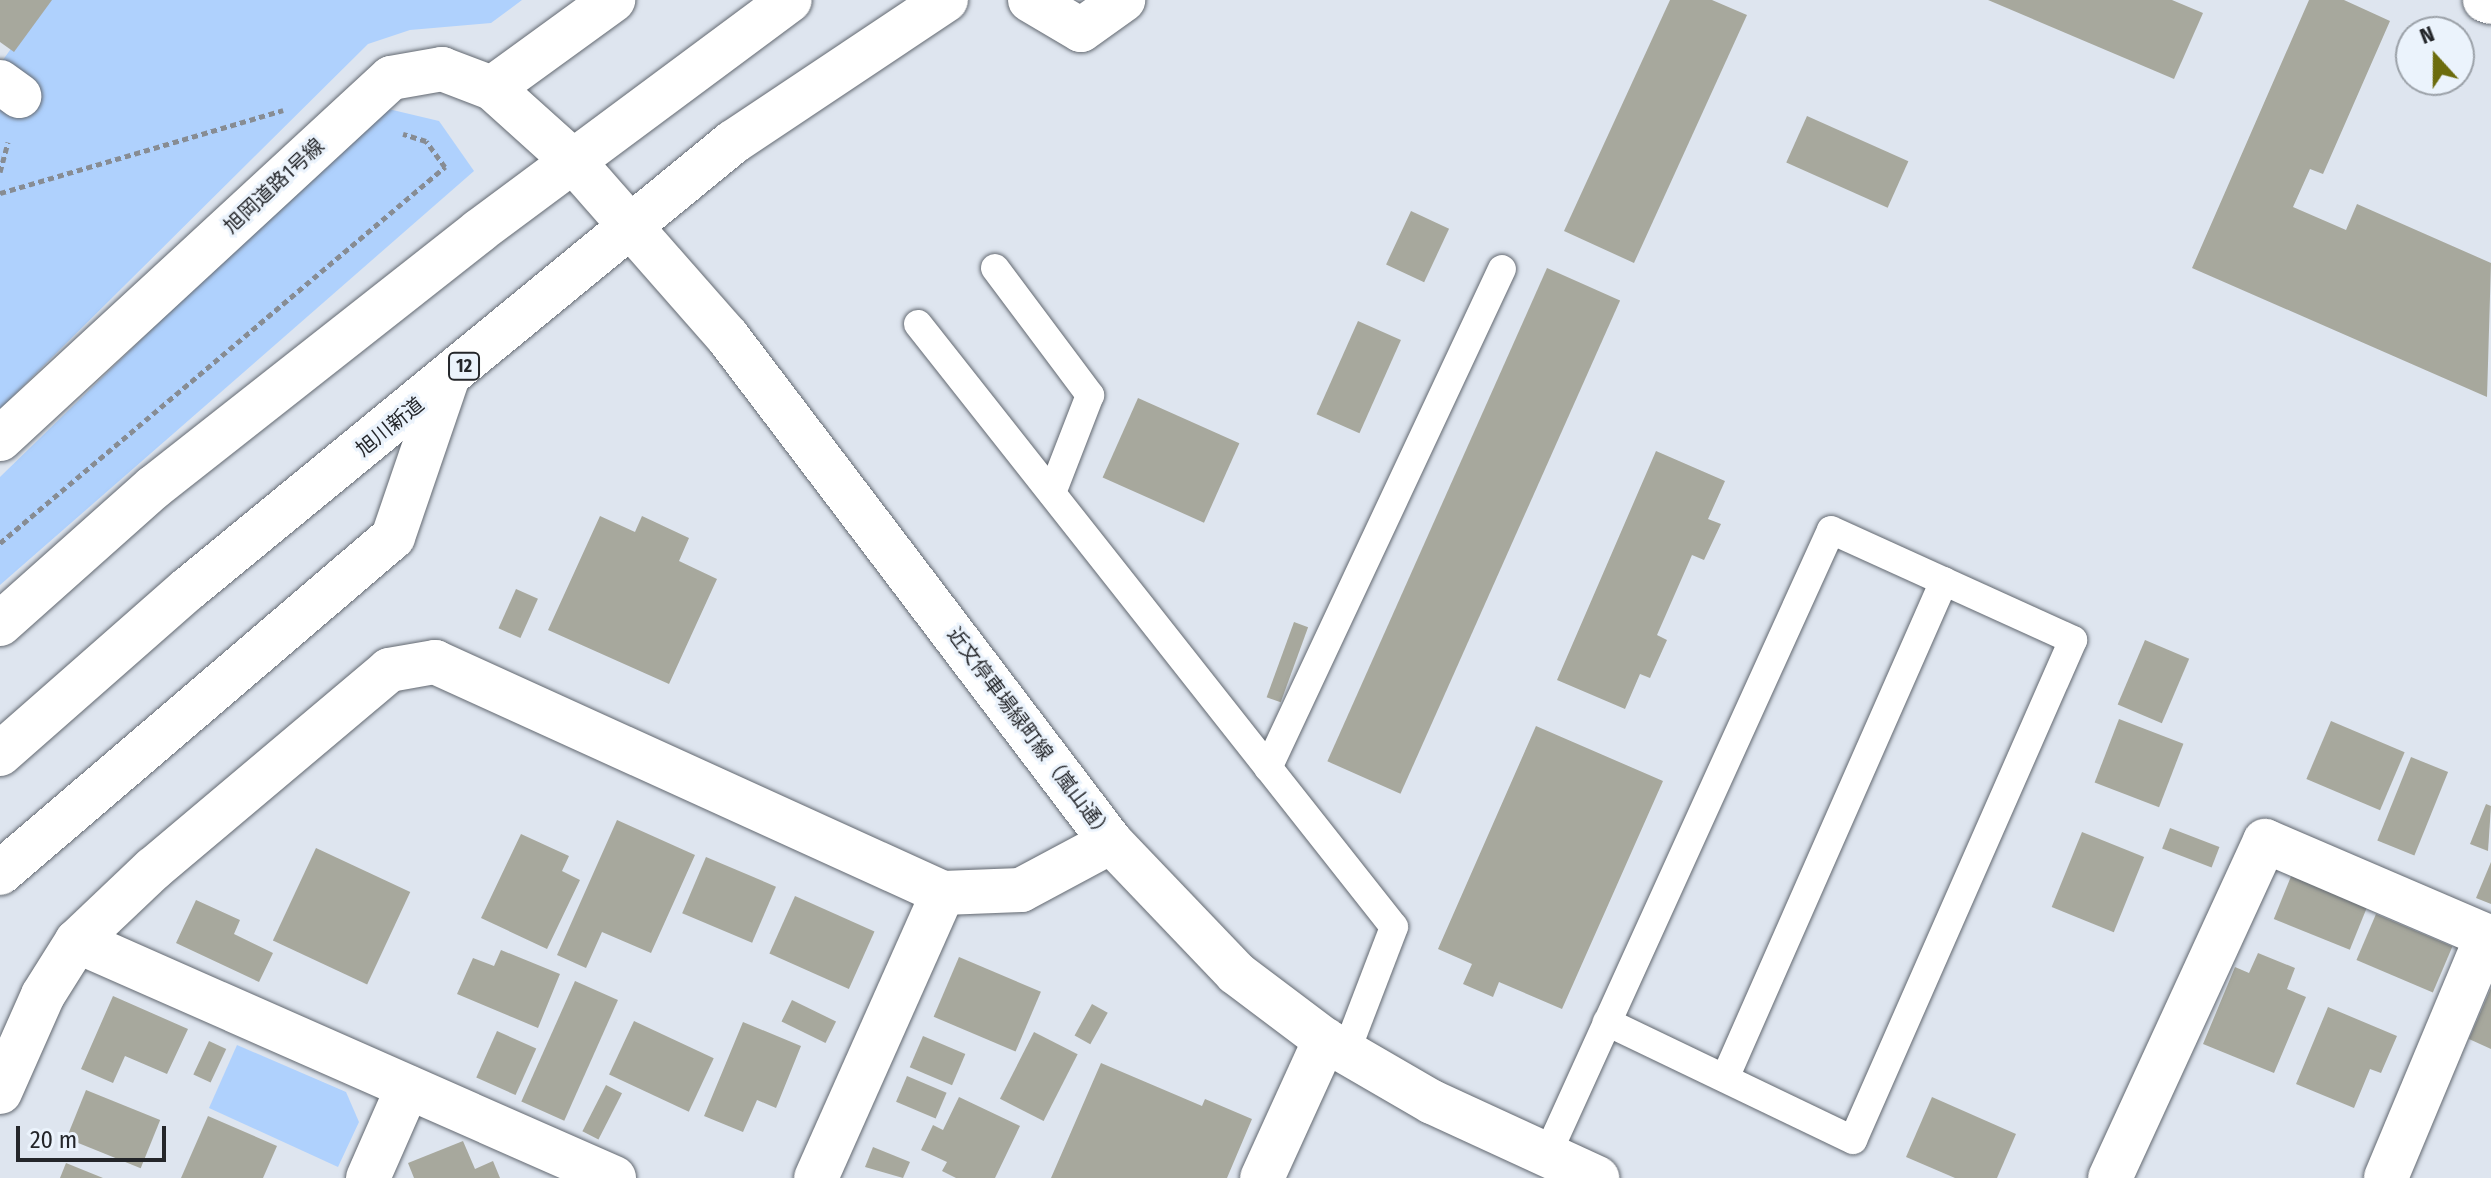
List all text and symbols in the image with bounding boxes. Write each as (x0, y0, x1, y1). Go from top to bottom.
north arrow (2395, 16, 2475, 96)
text: N (2416, 20, 2438, 50)
street label: 旭岡道路1号線 (219, 134, 329, 238)
road number: 12 (448, 352, 480, 380)
street label: 旭川新道 (351, 393, 429, 461)
street label: 近文停車場緑町線（嵐山通） (942, 623, 1118, 845)
scale bar (20, 1110, 170, 1160)
text: 20 m (30, 1126, 77, 1154)

